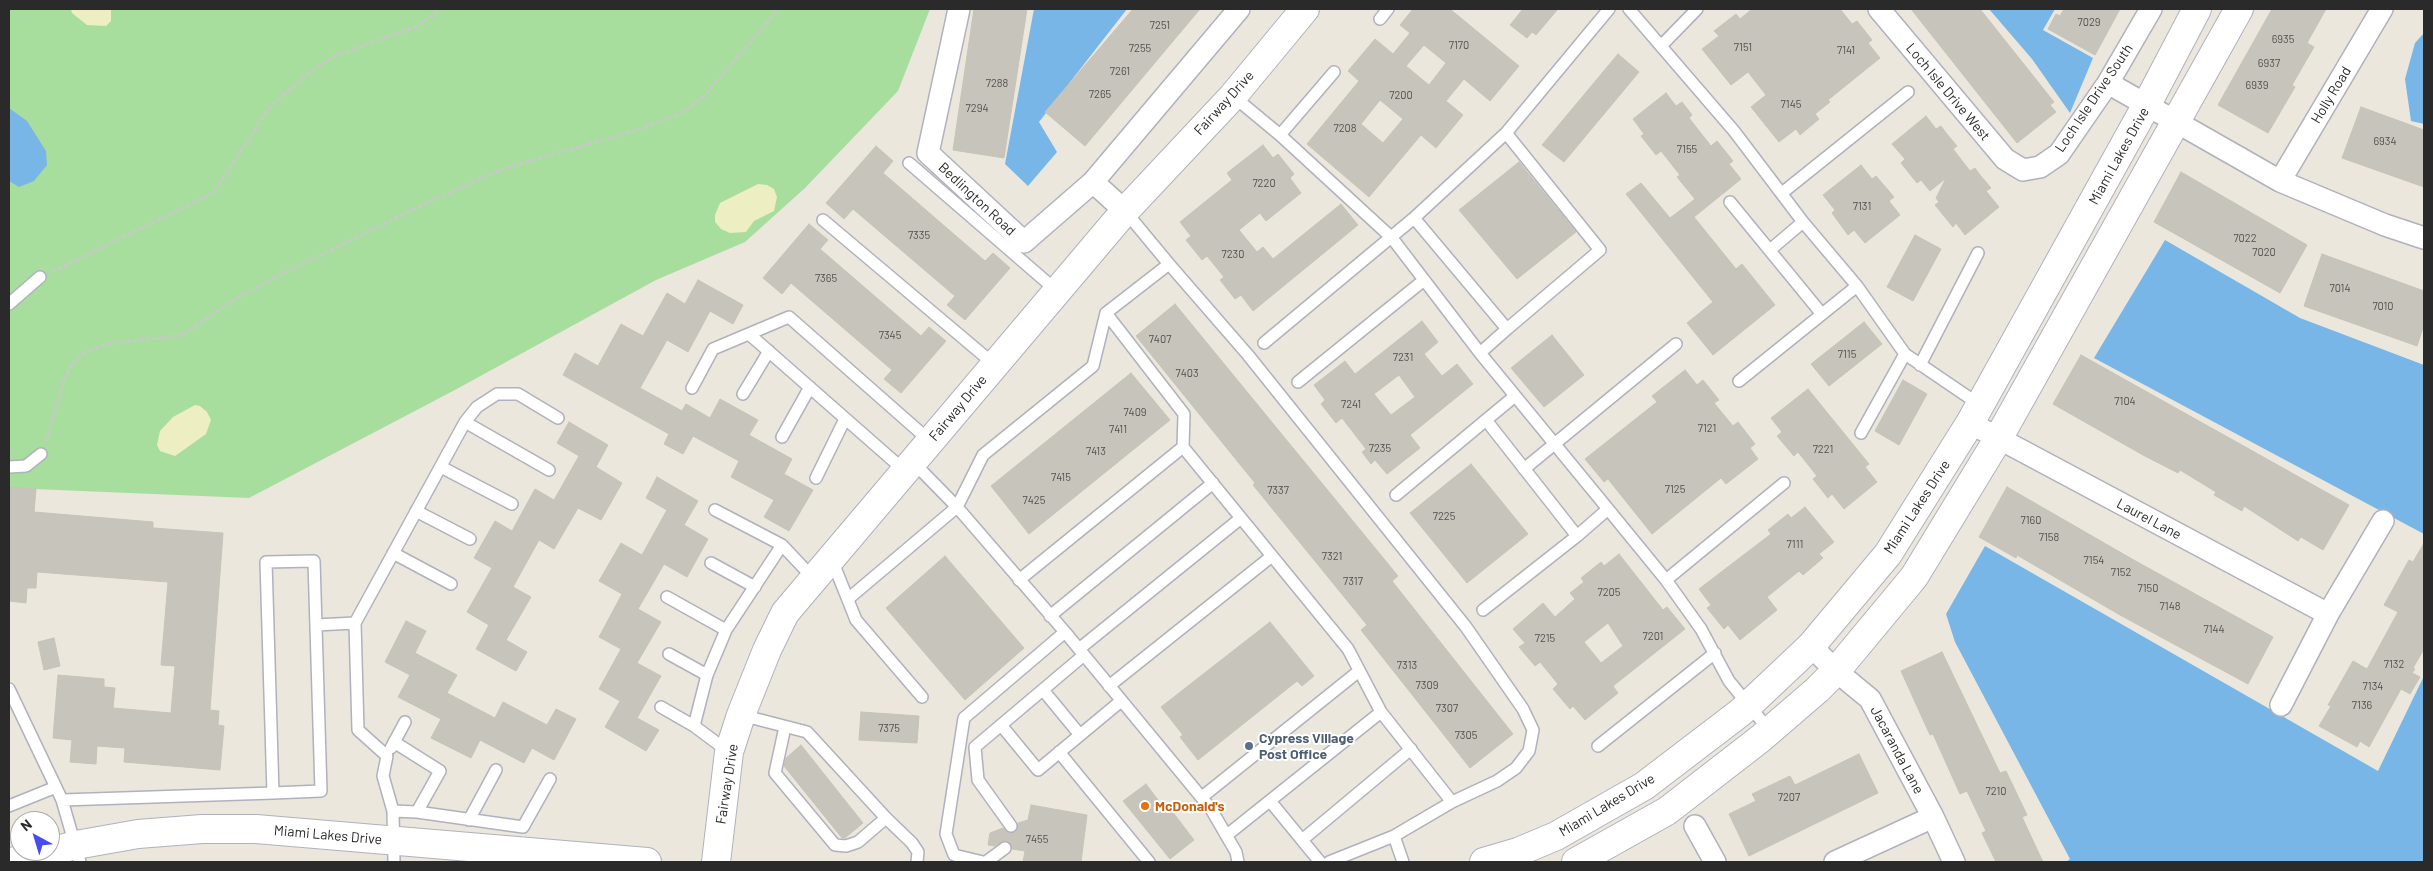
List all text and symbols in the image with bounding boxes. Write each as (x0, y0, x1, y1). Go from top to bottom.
house number: 7029 (2077, 15, 2101, 29)
house number: 7251 (1150, 18, 1170, 32)
house number: 6935 (2272, 32, 2294, 46)
house number: 7170 (1449, 38, 1469, 52)
house number: 7151 (1734, 40, 1752, 54)
street label: Loch Isle Drive West (1902, 40, 1994, 144)
house number: 7255 (1129, 41, 1151, 55)
street label: Loch Isle Drive South (2052, 41, 2136, 155)
house number: 7141 (1837, 43, 1855, 57)
house number: 6937 (2258, 56, 2280, 70)
street label: Holly Road (2307, 63, 2355, 127)
house number: 7261 (1110, 64, 1130, 78)
street label: Fairway Drive (1191, 67, 1257, 139)
house number: 7288 (986, 76, 1008, 90)
house number: 6939 (2246, 78, 2268, 92)
house number: 7265 (1089, 87, 1111, 101)
house number: 7200 (1389, 88, 1413, 102)
house number: 7145 (1781, 97, 1801, 111)
house number: 7294 (966, 101, 988, 115)
street label: Miami Lakes Drive (2085, 104, 2153, 208)
house number: 7208 (1333, 121, 1357, 135)
house number: 6934 (2373, 134, 2397, 148)
house number: 7155 (1677, 142, 1697, 156)
street label: Bedlington Road (935, 159, 1019, 239)
house number: 7220 (1252, 176, 1276, 190)
house number: 7131 (1853, 199, 1871, 213)
house number: 7335 (908, 228, 930, 242)
house number: 7022 (2233, 231, 2257, 245)
house number: 7020 (2252, 245, 2276, 259)
house number: 7230 (1222, 247, 1244, 261)
house number: 7365 (815, 271, 837, 285)
house number: 7014 (2329, 281, 2351, 295)
house number: 7010 (2372, 299, 2394, 313)
house number: 7345 (879, 328, 901, 342)
house number: 7407 (1149, 332, 1171, 346)
house number: 7115 (1838, 347, 1856, 361)
house number: 7231 (1393, 350, 1413, 364)
house number: 7403 (1175, 366, 1199, 380)
street label: Fairway Drive (925, 372, 991, 444)
house number: 7104 (2114, 394, 2136, 408)
house number: 7241 (1341, 397, 1361, 411)
house number: 7409 (1123, 405, 1147, 419)
house number: 7121 (1698, 421, 1716, 435)
house number: 7411 (1109, 422, 1127, 436)
house number: 7235 (1369, 441, 1391, 455)
house number: 7221 (1813, 442, 1833, 456)
house number: 7413 (1086, 444, 1106, 458)
street label: Miami Lakes Drive (1880, 457, 1954, 557)
house number: 7415 (1051, 470, 1071, 484)
house number: 7125 (1665, 482, 1685, 496)
house number: 7337 (1267, 483, 1289, 497)
house number: 7425 (1023, 493, 1045, 507)
street label: Laurel Lane (2114, 495, 2184, 543)
house number: 7225 (1433, 509, 1455, 523)
house number: 7160 (2021, 513, 2041, 527)
house number: 7158 (2039, 530, 2059, 544)
house number: 7111 (1787, 537, 1803, 551)
house number: 7321 (1322, 549, 1342, 563)
house number: 7154 (2084, 553, 2104, 567)
house number: 7152 (2111, 565, 2131, 579)
house number: 7317 (1343, 574, 1363, 588)
house number: 7150 (2138, 581, 2158, 595)
house number: 7205 (1598, 585, 1620, 599)
house number: 7148 (2160, 599, 2180, 613)
house number: 7144 (2203, 622, 2225, 636)
house number: 7201 (1643, 629, 1663, 643)
house number: 7215 (1535, 631, 1555, 645)
house number: 7132 (2384, 657, 2404, 671)
house number: 7313 (1397, 658, 1417, 672)
house number: 7309 (1416, 678, 1438, 692)
house number: 7134 (2363, 679, 2383, 693)
house number: 7136 (2352, 698, 2372, 712)
house number: 7307 (1436, 701, 1458, 715)
street label: Jacaranda Lane (1867, 703, 1927, 797)
house number: 7375 (878, 721, 900, 735)
house number: 7305 (1455, 728, 1477, 742)
place label: Cypress Village Post Office (1259, 730, 1354, 762)
marker: Cypress Village Post Office (1243, 740, 1255, 752)
street label: Fairway Drive (712, 743, 742, 825)
street label: Miami Lakes Drive (1556, 770, 1658, 840)
house number: 7210 (1985, 784, 2007, 798)
house number: 7207 (1778, 790, 1800, 804)
place label: McDonald's (1155, 798, 1224, 814)
marker: McDonald's (1139, 800, 1151, 812)
north arrow (10, 811, 60, 861)
text: N (17, 815, 35, 834)
street label: Miami Lakes Drive (273, 822, 383, 848)
house number: 7455 (1026, 832, 1048, 846)

